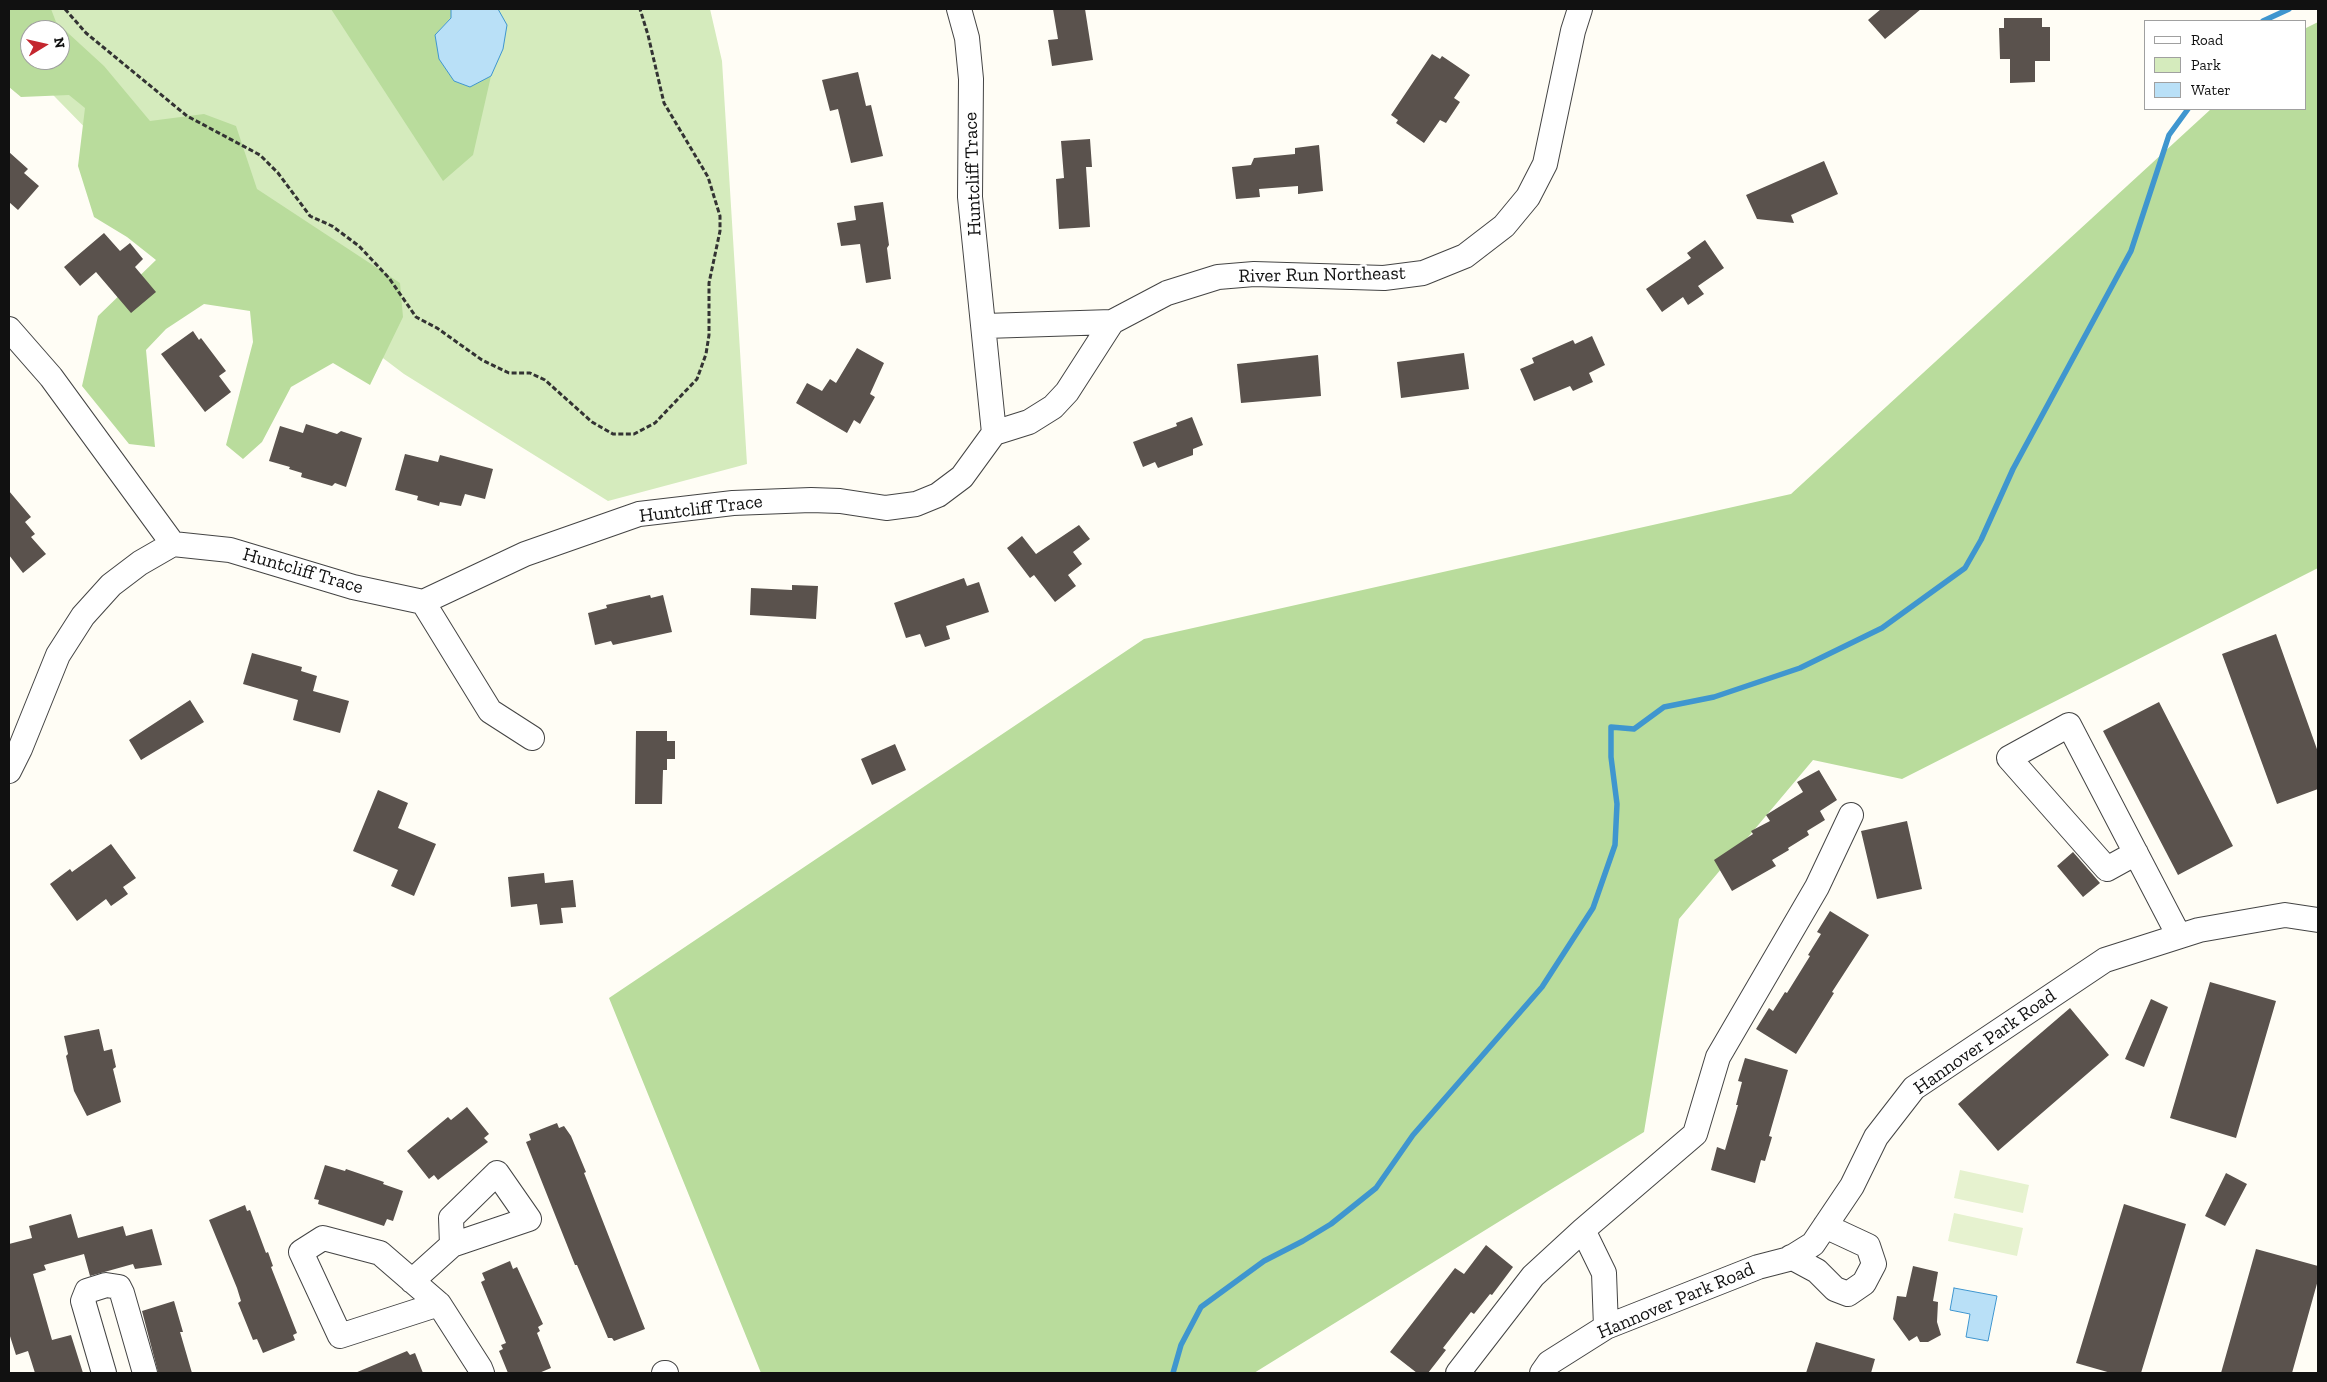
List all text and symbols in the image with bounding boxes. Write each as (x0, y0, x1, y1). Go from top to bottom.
north arrow (20, 20, 70, 70)
legend (2144, 20, 2307, 110)
text: Road (2191, 31, 2223, 49)
text: N (50, 36, 69, 49)
text: Park (2191, 56, 2221, 74)
text: Water (2191, 81, 2231, 99)
street label: Huntcliff Trace (959, 112, 987, 236)
street label: River Run Northeast (1238, 262, 1406, 288)
street label: Huntcliff Trace (638, 490, 764, 528)
street label: Huntcliff Trace (240, 543, 366, 599)
street label: Hannover Park Road (1910, 984, 2060, 1100)
street label: Hannover Park Road (1594, 1258, 1758, 1344)

